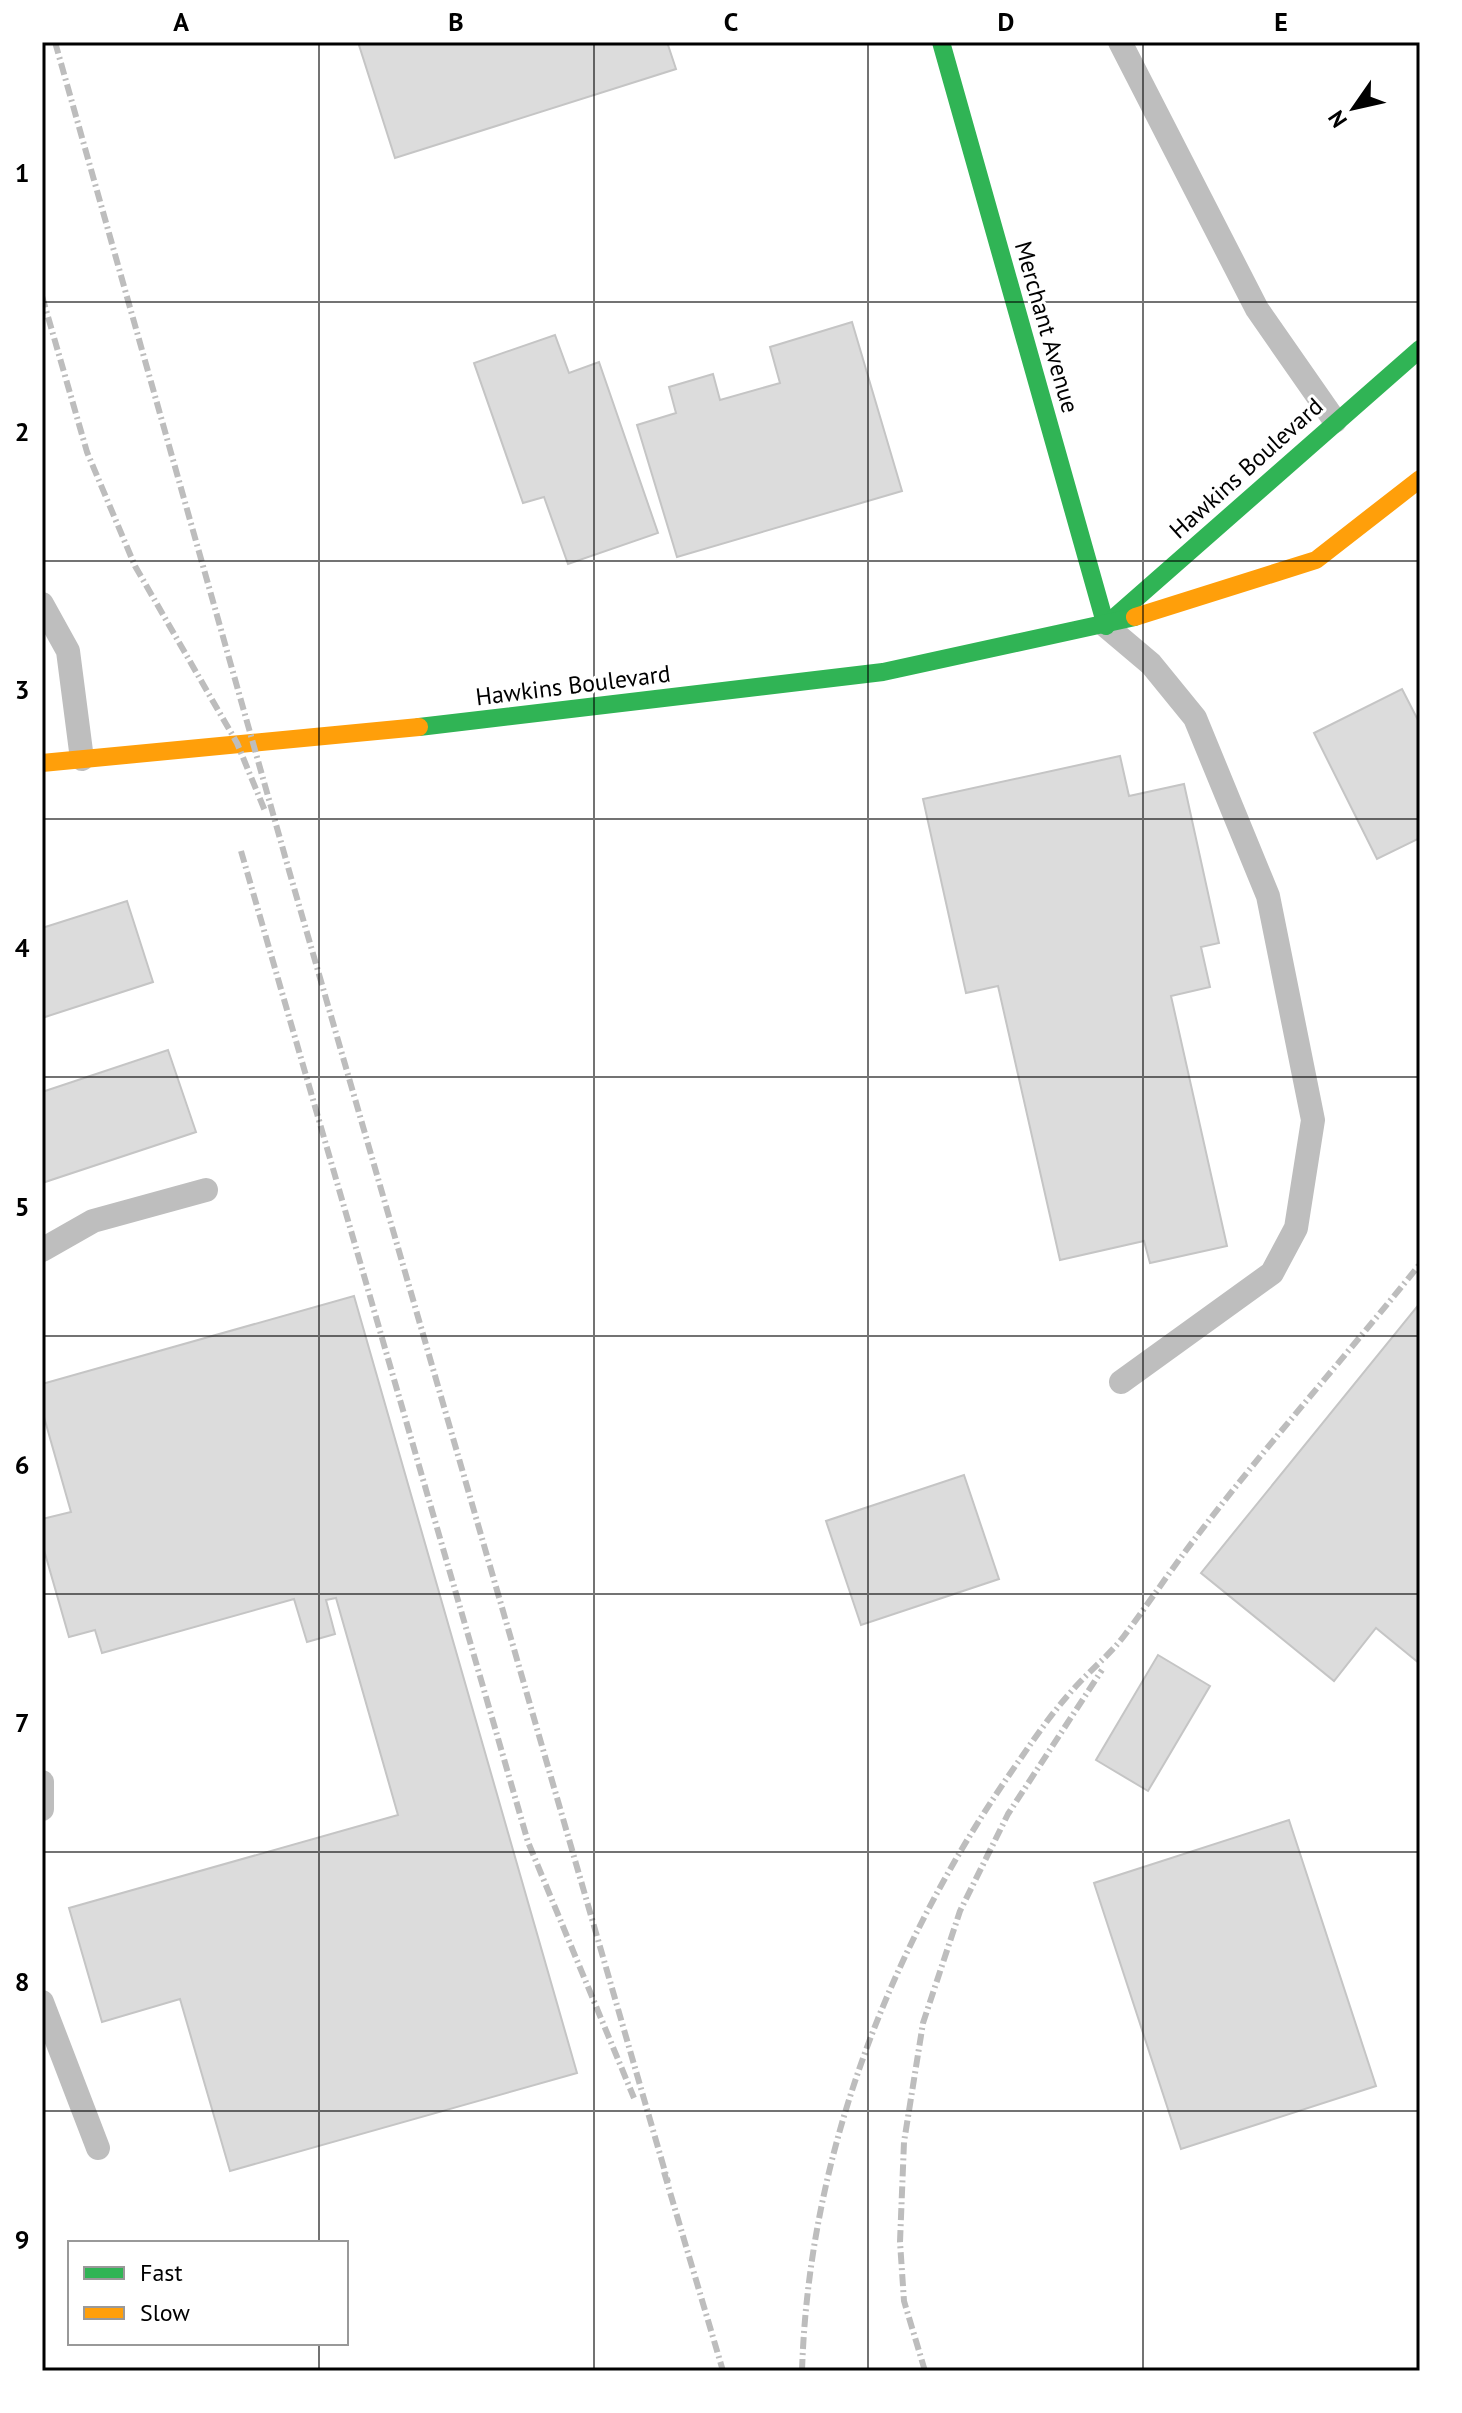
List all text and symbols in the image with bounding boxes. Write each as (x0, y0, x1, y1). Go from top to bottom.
text: A (173, 5, 189, 38)
text: B (448, 5, 464, 38)
text: C (724, 5, 738, 38)
text: D (998, 5, 1014, 38)
text: E (1274, 5, 1288, 38)
north arrow (1314, 68, 1394, 148)
text: N (1322, 105, 1353, 133)
text: 1 (15, 156, 29, 189)
street label: Merchant Avenue (1008, 238, 1086, 416)
street label: Hawkins Boulevard (1163, 391, 1329, 545)
text: 2 (15, 415, 29, 448)
street label: Hawkins Boulevard (474, 658, 672, 712)
text: 3 (15, 673, 29, 706)
text: 4 (15, 931, 30, 964)
text: 5 (15, 1190, 29, 1223)
text: 6 (15, 1448, 29, 1481)
text: 7 (15, 1706, 29, 1739)
text: 8 (15, 1965, 29, 1998)
text: 9 (15, 2223, 29, 2256)
legend (68, 2241, 348, 2345)
text: Fast (140, 2257, 183, 2288)
text: Slow (140, 2297, 190, 2328)

